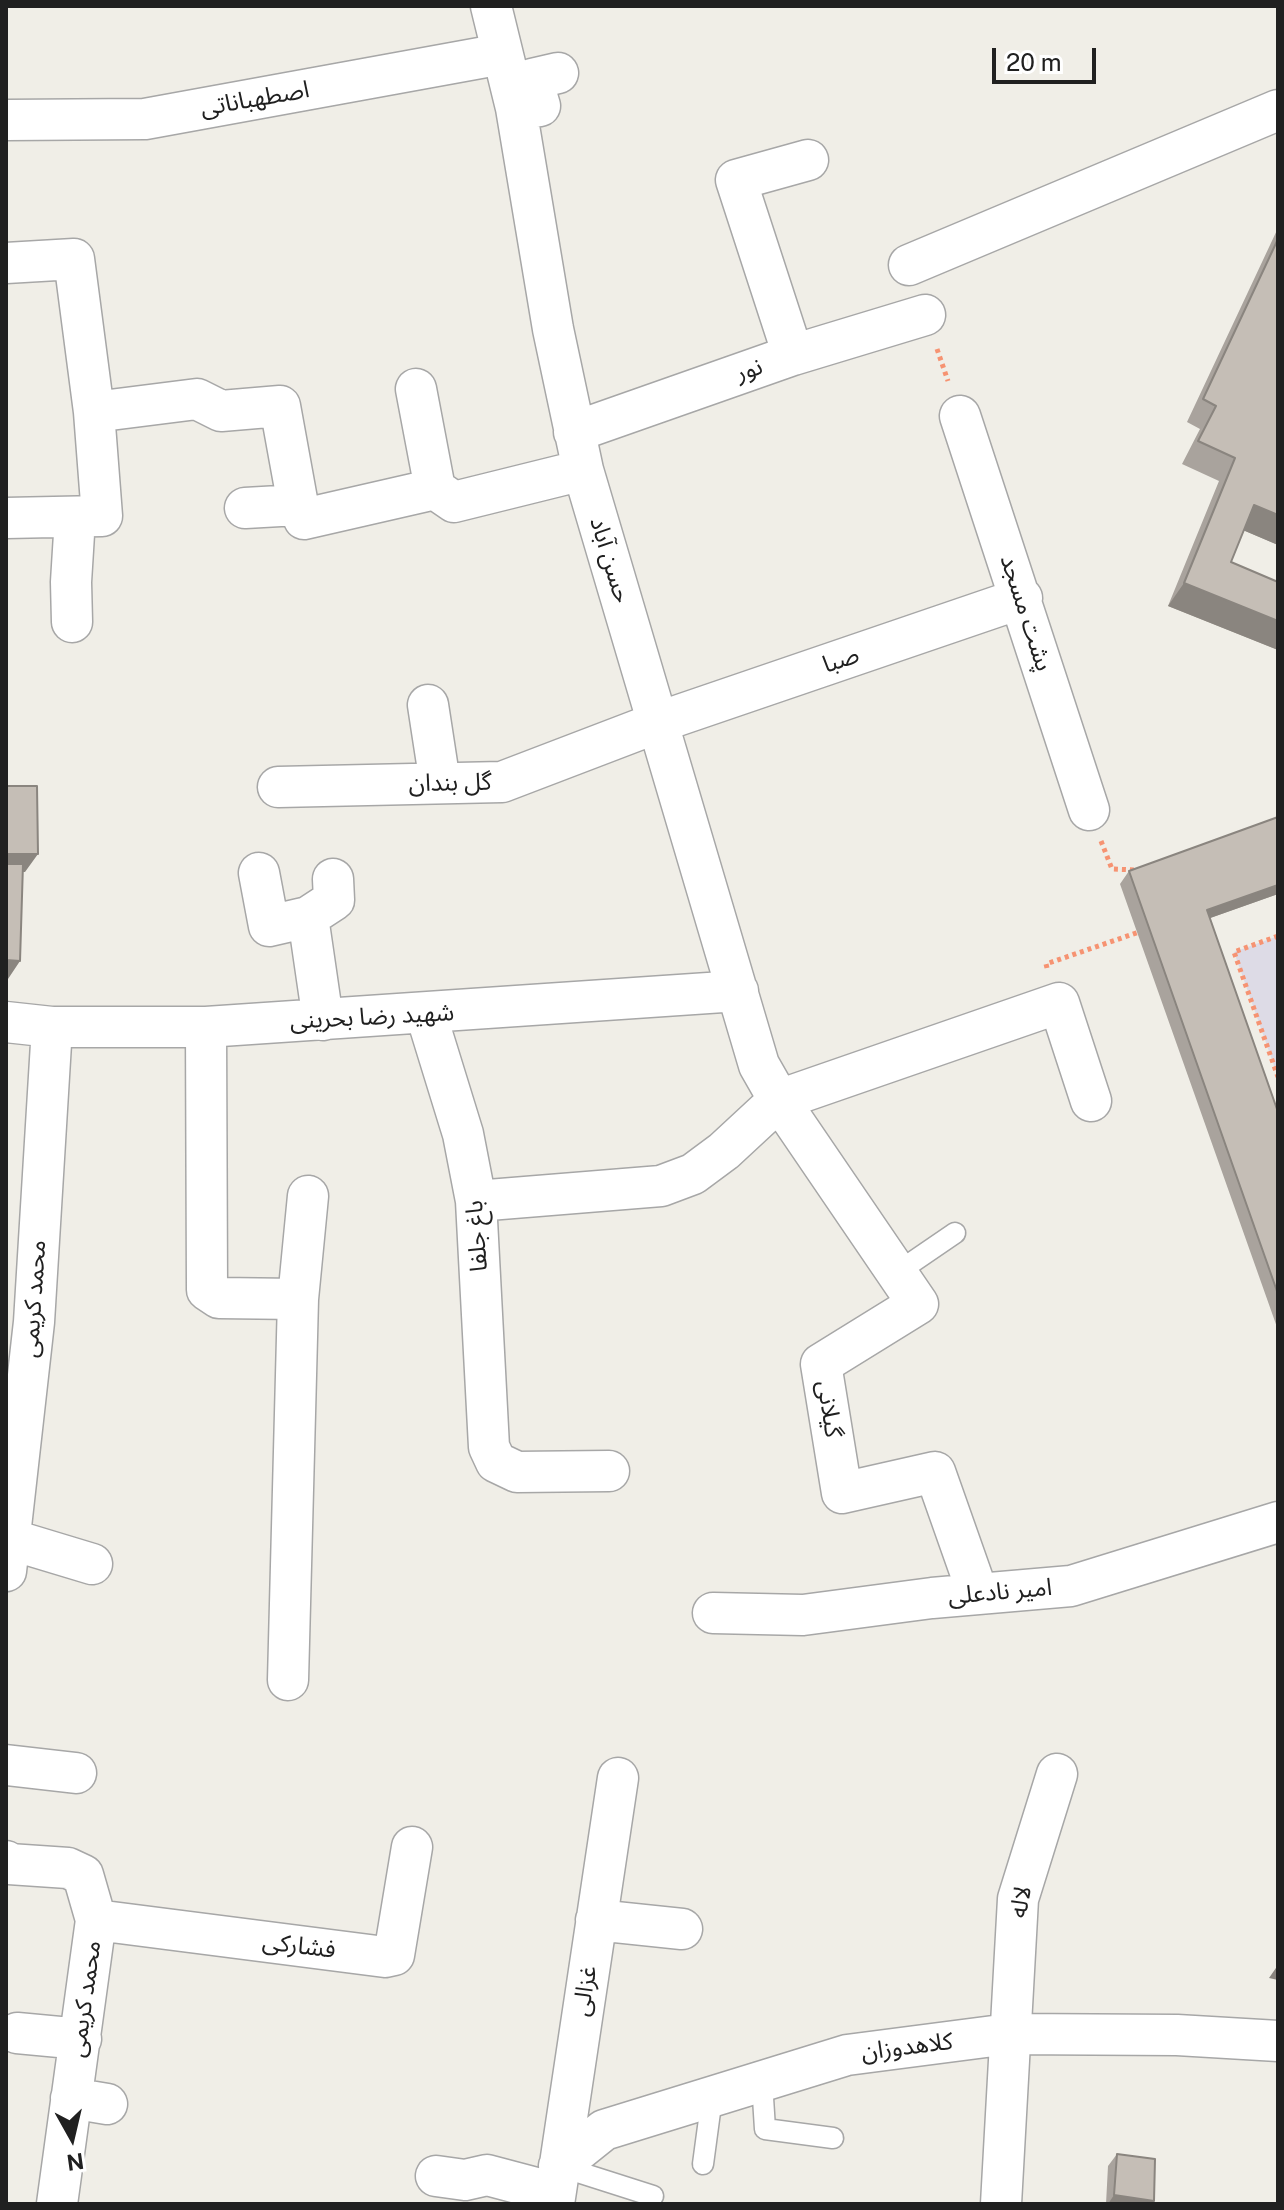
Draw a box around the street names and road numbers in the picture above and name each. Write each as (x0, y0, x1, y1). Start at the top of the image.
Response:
street label: اصطهباناتی (198, 75, 312, 123)
street label: نور (732, 352, 766, 388)
street label: حسن آباد (583, 514, 637, 606)
street label: پشت مسجد (994, 551, 1058, 675)
street label: صبا (819, 640, 863, 680)
street label: گل بندان (408, 768, 492, 798)
street label: شهید رضا بحرینی (289, 998, 455, 1036)
street label: باغ جلفا (460, 1199, 494, 1273)
street label: محمد کریمی (16, 1239, 52, 1359)
street label: گیلانی (810, 1378, 848, 1440)
street label: امیر نادعلی (947, 1573, 1053, 1611)
street label: لاله (1004, 1884, 1038, 1920)
street label: فشارکی (261, 1927, 337, 1965)
street label: محمد کریمی (63, 1939, 107, 2059)
street label: غزالی (567, 1964, 603, 2018)
street label: کلاهدوزان (860, 2027, 954, 2067)

